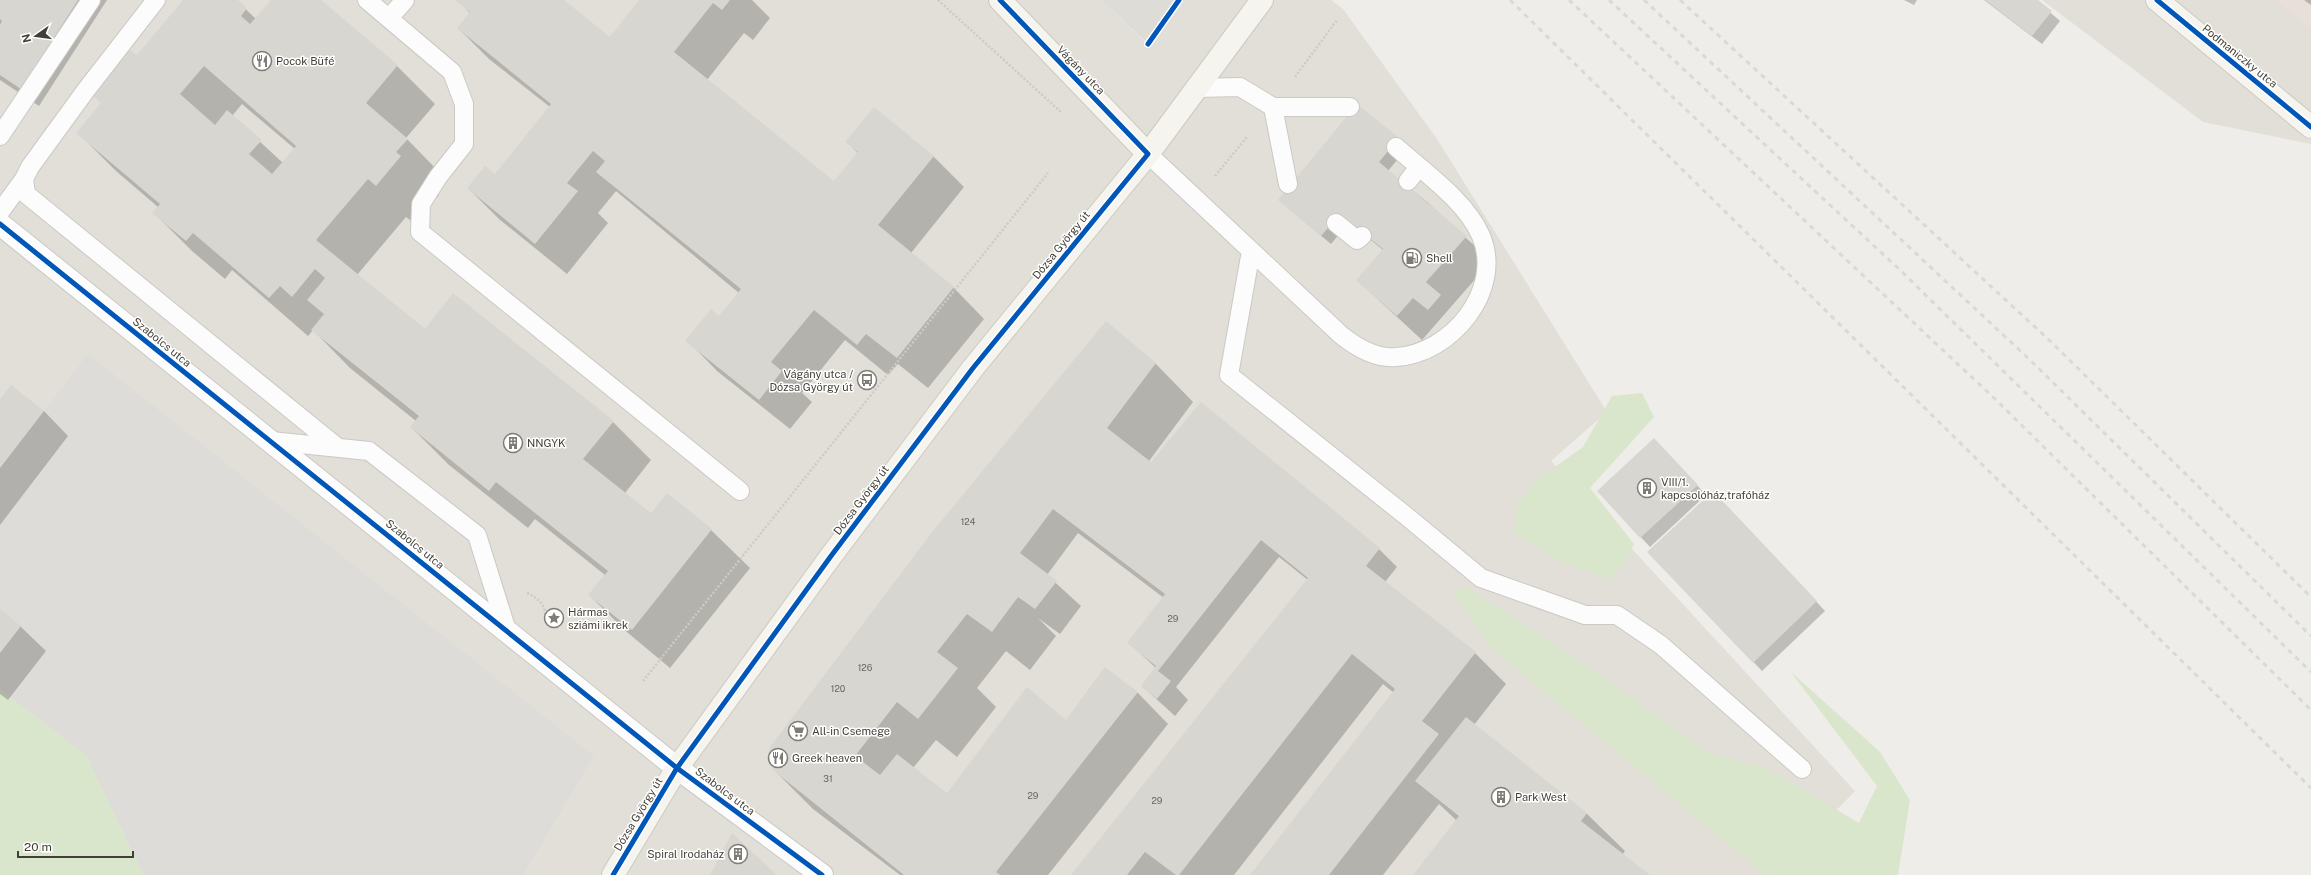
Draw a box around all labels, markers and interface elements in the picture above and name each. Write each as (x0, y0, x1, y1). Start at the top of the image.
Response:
north arrow (16, 16, 56, 56)
street label: Podmaniczky utca (2200, 22, 2280, 90)
text: N (19, 33, 33, 44)
street label: Vágány utca (1055, 43, 1107, 97)
restaurant icon: Pocok Büfé (251, 50, 273, 72)
place label: Pocok Büfé (276, 55, 334, 67)
street label: Dózsa György út (1030, 209, 1092, 281)
fuel station icon: Shell (1401, 247, 1423, 269)
place label: Shell (1426, 252, 1452, 264)
street label: Szabolcs utca (131, 315, 193, 369)
place label: Vágány utca / Dózsa György út (769, 368, 853, 393)
bus stop icon: Vágány utca / Dózsa György út (856, 369, 878, 391)
building icon: NNGYK (502, 432, 524, 454)
place label: NNGYK (527, 437, 566, 449)
street label: Dózsa György út (831, 463, 891, 537)
place label: VIII/1. kapcsolóház,trafóház (1661, 476, 1769, 501)
building icon: VIII/1. kapcsolóház,trafóház (1636, 477, 1658, 499)
house number: 124 (961, 516, 976, 527)
street label: Szabolcs utca (384, 517, 446, 571)
place label: Hármas sziámi ikrek (568, 606, 628, 631)
place icon: Hármas sziámi ikrek (543, 607, 565, 629)
house number: 29 (1168, 613, 1179, 624)
house number: 126 (858, 662, 873, 673)
house number: 120 (831, 683, 846, 694)
supermarket icon: All-in Csemege (787, 720, 809, 742)
place label: All-in Csemege (812, 725, 890, 737)
restaurant icon: Greek heaven (767, 747, 789, 769)
place label: Greek heaven (792, 752, 862, 764)
street label: Szabolcs utca (693, 765, 757, 817)
house number: 31 (823, 773, 833, 784)
street label: Dózsa György út (611, 775, 665, 853)
building icon: Park West (1490, 786, 1512, 808)
house number: 29 (1028, 790, 1039, 801)
place label: Park West (1515, 791, 1567, 803)
house number: 29 (1152, 795, 1163, 806)
scale bar (18, 833, 133, 859)
text: 20 m (24, 840, 52, 854)
building icon: Spiral Irodaház (727, 843, 749, 865)
place label: Spiral Irodaház (647, 848, 724, 860)

